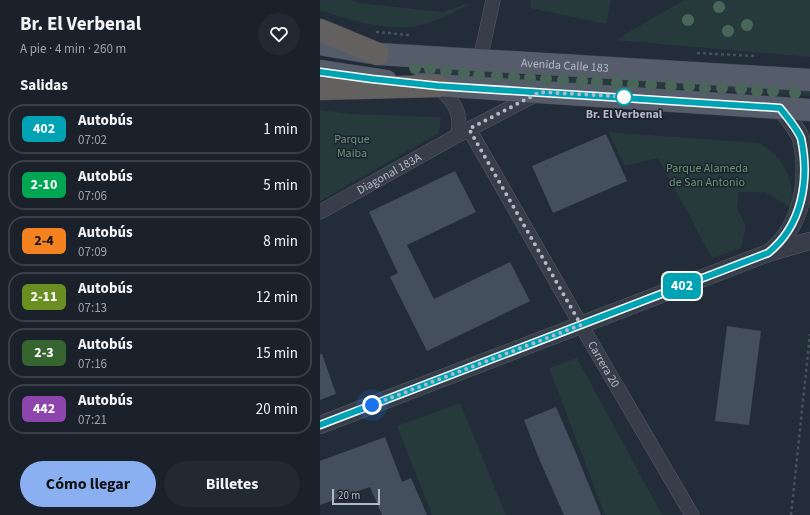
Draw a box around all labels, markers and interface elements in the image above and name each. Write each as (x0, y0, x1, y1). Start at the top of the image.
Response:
text: Br. El Verbenal (20, 11, 141, 38)
button: heart (258, 13, 300, 55)
text: A pie · 4 min · 260 m (20, 40, 126, 58)
street label: Avenida Calle 183 (520, 55, 609, 77)
text: Salidas (20, 75, 68, 96)
marker: Br. El Verbenal (615, 88, 633, 106)
place label: Br. El Verbenal (586, 106, 663, 123)
text: Autobús (78, 110, 133, 131)
text: 402 (33, 119, 55, 139)
text: 1 min (263, 119, 298, 140)
text: 07:02 (78, 131, 107, 149)
park label: Parque Maiba (334, 131, 370, 162)
street label: Diagonal 183A (354, 149, 425, 199)
park label: Parque Alameda de San Antonio (666, 160, 748, 191)
text: Autobús (78, 166, 133, 187)
text: 2-10 (31, 175, 57, 195)
text: 5 min (263, 175, 298, 196)
text: 07:06 (78, 187, 107, 205)
text: Autobús (78, 222, 133, 243)
text: 2-4 (34, 231, 54, 251)
text: 8 min (263, 231, 298, 252)
text: 07:09 (78, 243, 107, 261)
line badge: 402 (659, 273, 705, 299)
text: 402 (671, 276, 693, 296)
text: Autobús (78, 278, 133, 299)
text: 2-11 (31, 287, 57, 307)
text: 12 min (256, 287, 298, 308)
text: 07:13 (78, 299, 107, 317)
text: Autobús (78, 334, 133, 355)
street label: Carrera 20 (583, 338, 624, 391)
text: 2-3 (34, 343, 54, 363)
text: 15 min (256, 343, 298, 364)
text: 07:16 (78, 355, 107, 373)
text: Autobús (78, 390, 133, 411)
your location (362, 395, 382, 415)
text: 442 (33, 399, 55, 419)
text: 20 min (256, 399, 298, 420)
text: 07:21 (78, 411, 107, 429)
button: Cómo llegar (20, 461, 156, 507)
button: Billetes (164, 461, 300, 507)
scale bar (332, 487, 380, 506)
text: 20 m (338, 488, 360, 503)

